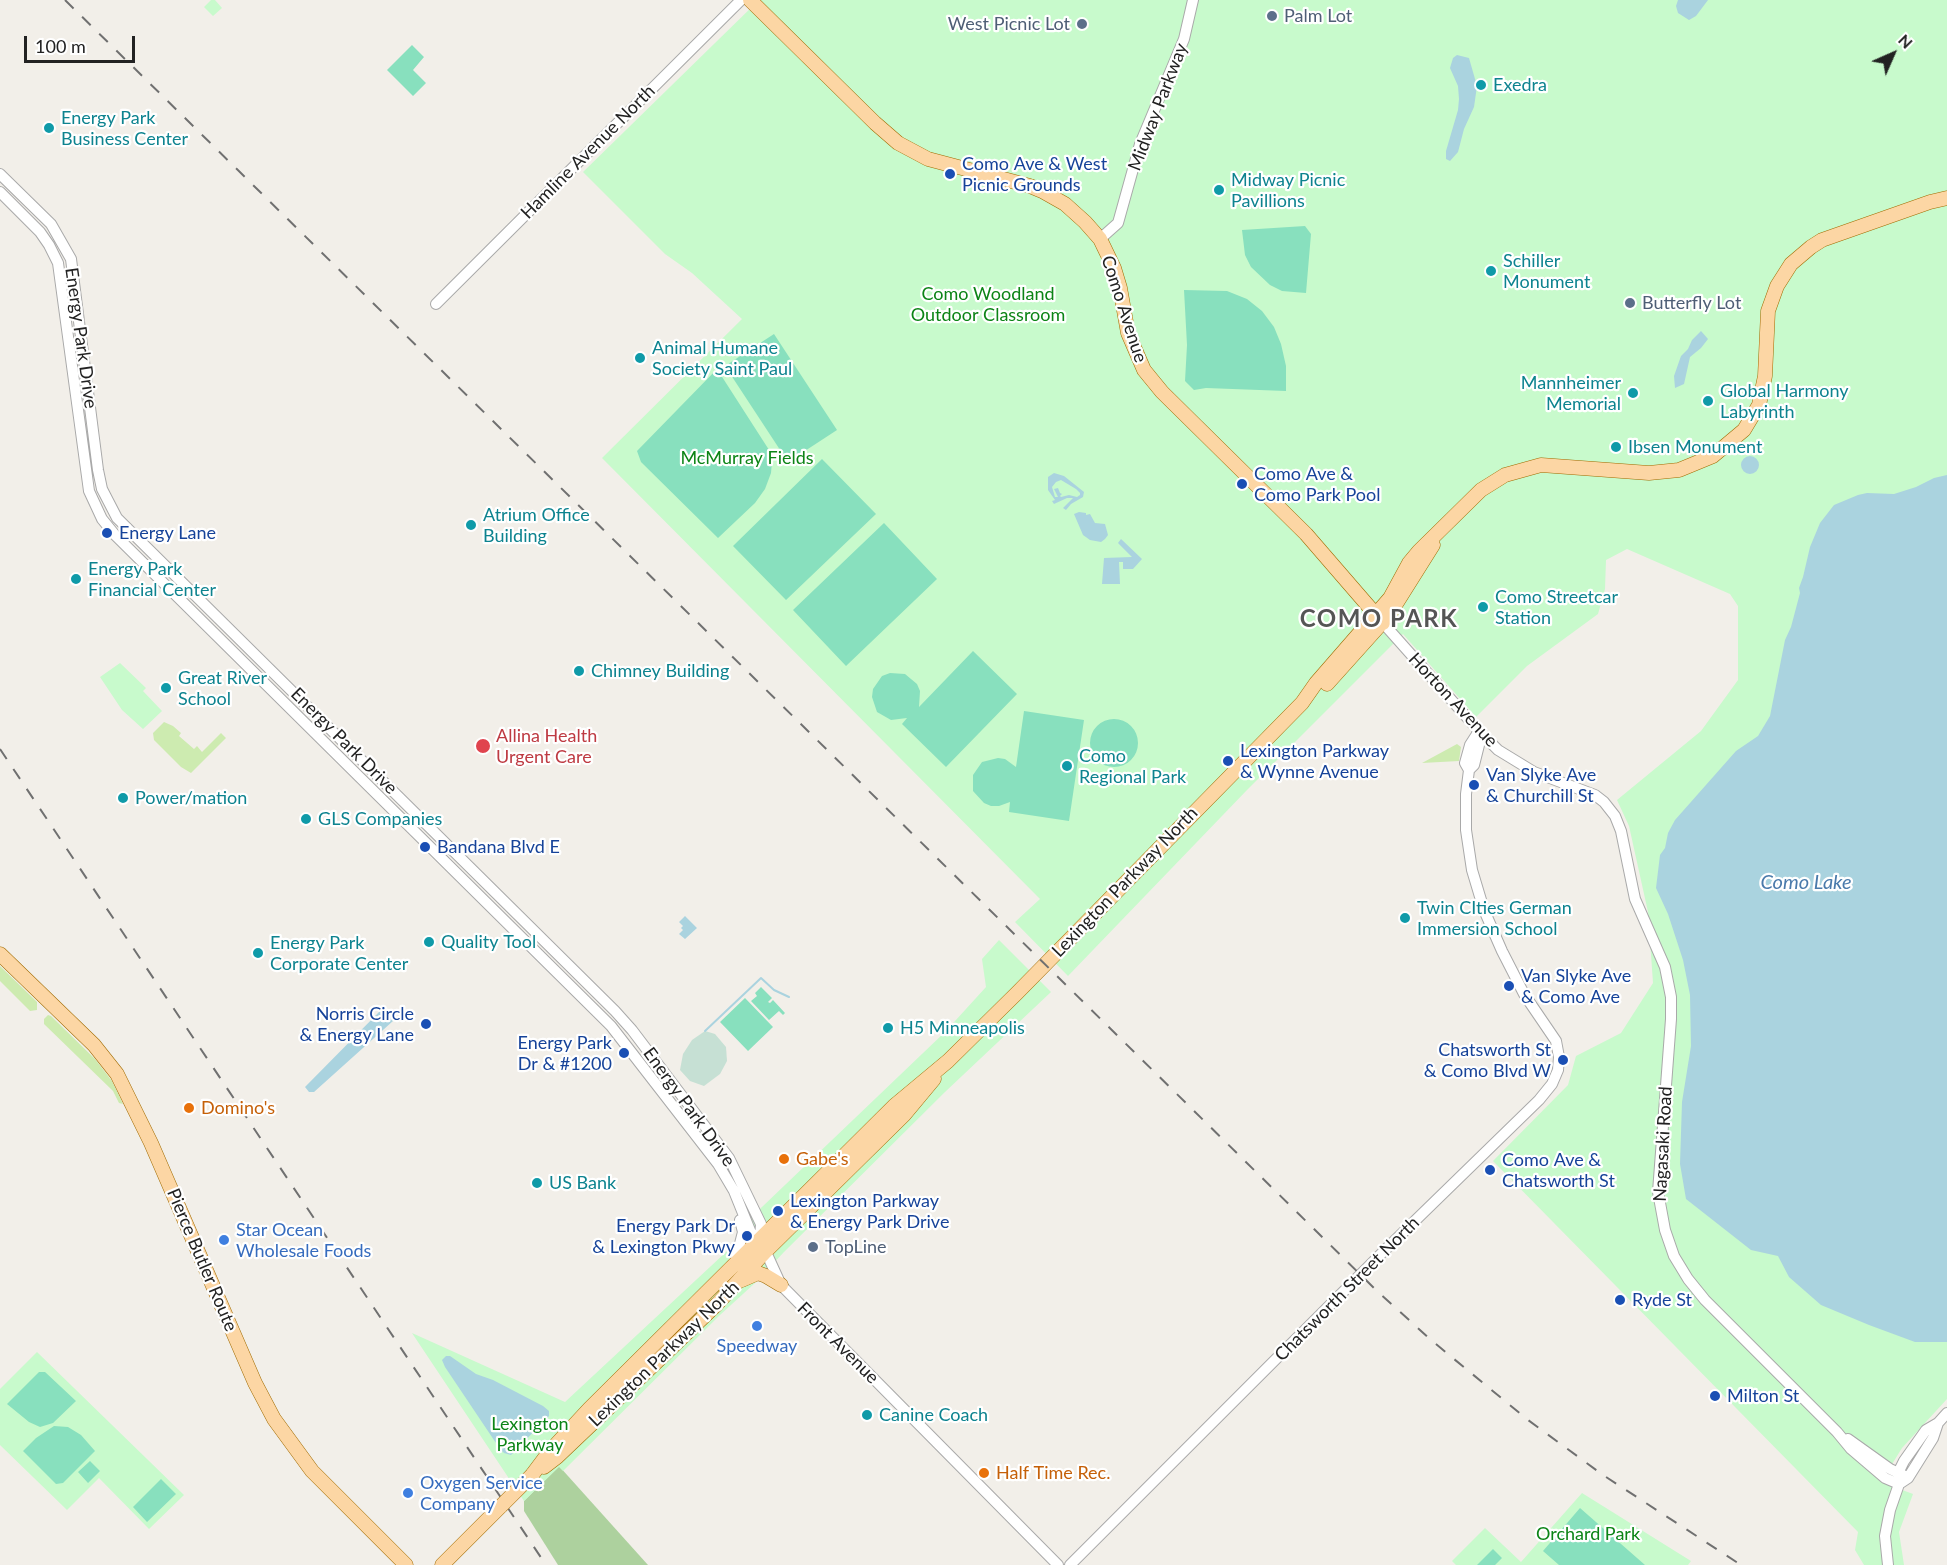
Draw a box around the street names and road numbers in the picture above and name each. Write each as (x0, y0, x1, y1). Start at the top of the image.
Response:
street label: Midway Parkway (1124, 40, 1192, 174)
street label: Hamline Avenue North (516, 80, 660, 224)
street label: Como Avenue (1097, 253, 1151, 365)
street label: Energy Park Drive (60, 266, 102, 410)
street label: Horton Avenue (1404, 648, 1502, 752)
street label: Energy Park Drive (286, 683, 402, 799)
street label: Lexington Parkway North (1048, 802, 1202, 962)
street label: Energy Park Drive (639, 1043, 739, 1171)
street label: Nagasaki Road (1649, 1086, 1677, 1202)
street label: Pierce Butler Route (162, 1185, 242, 1335)
street label: Chatsworth Street North (1270, 1212, 1424, 1366)
street label: Lexington Parkway North (584, 1277, 744, 1431)
street label: Front Avenue (793, 1298, 883, 1388)

